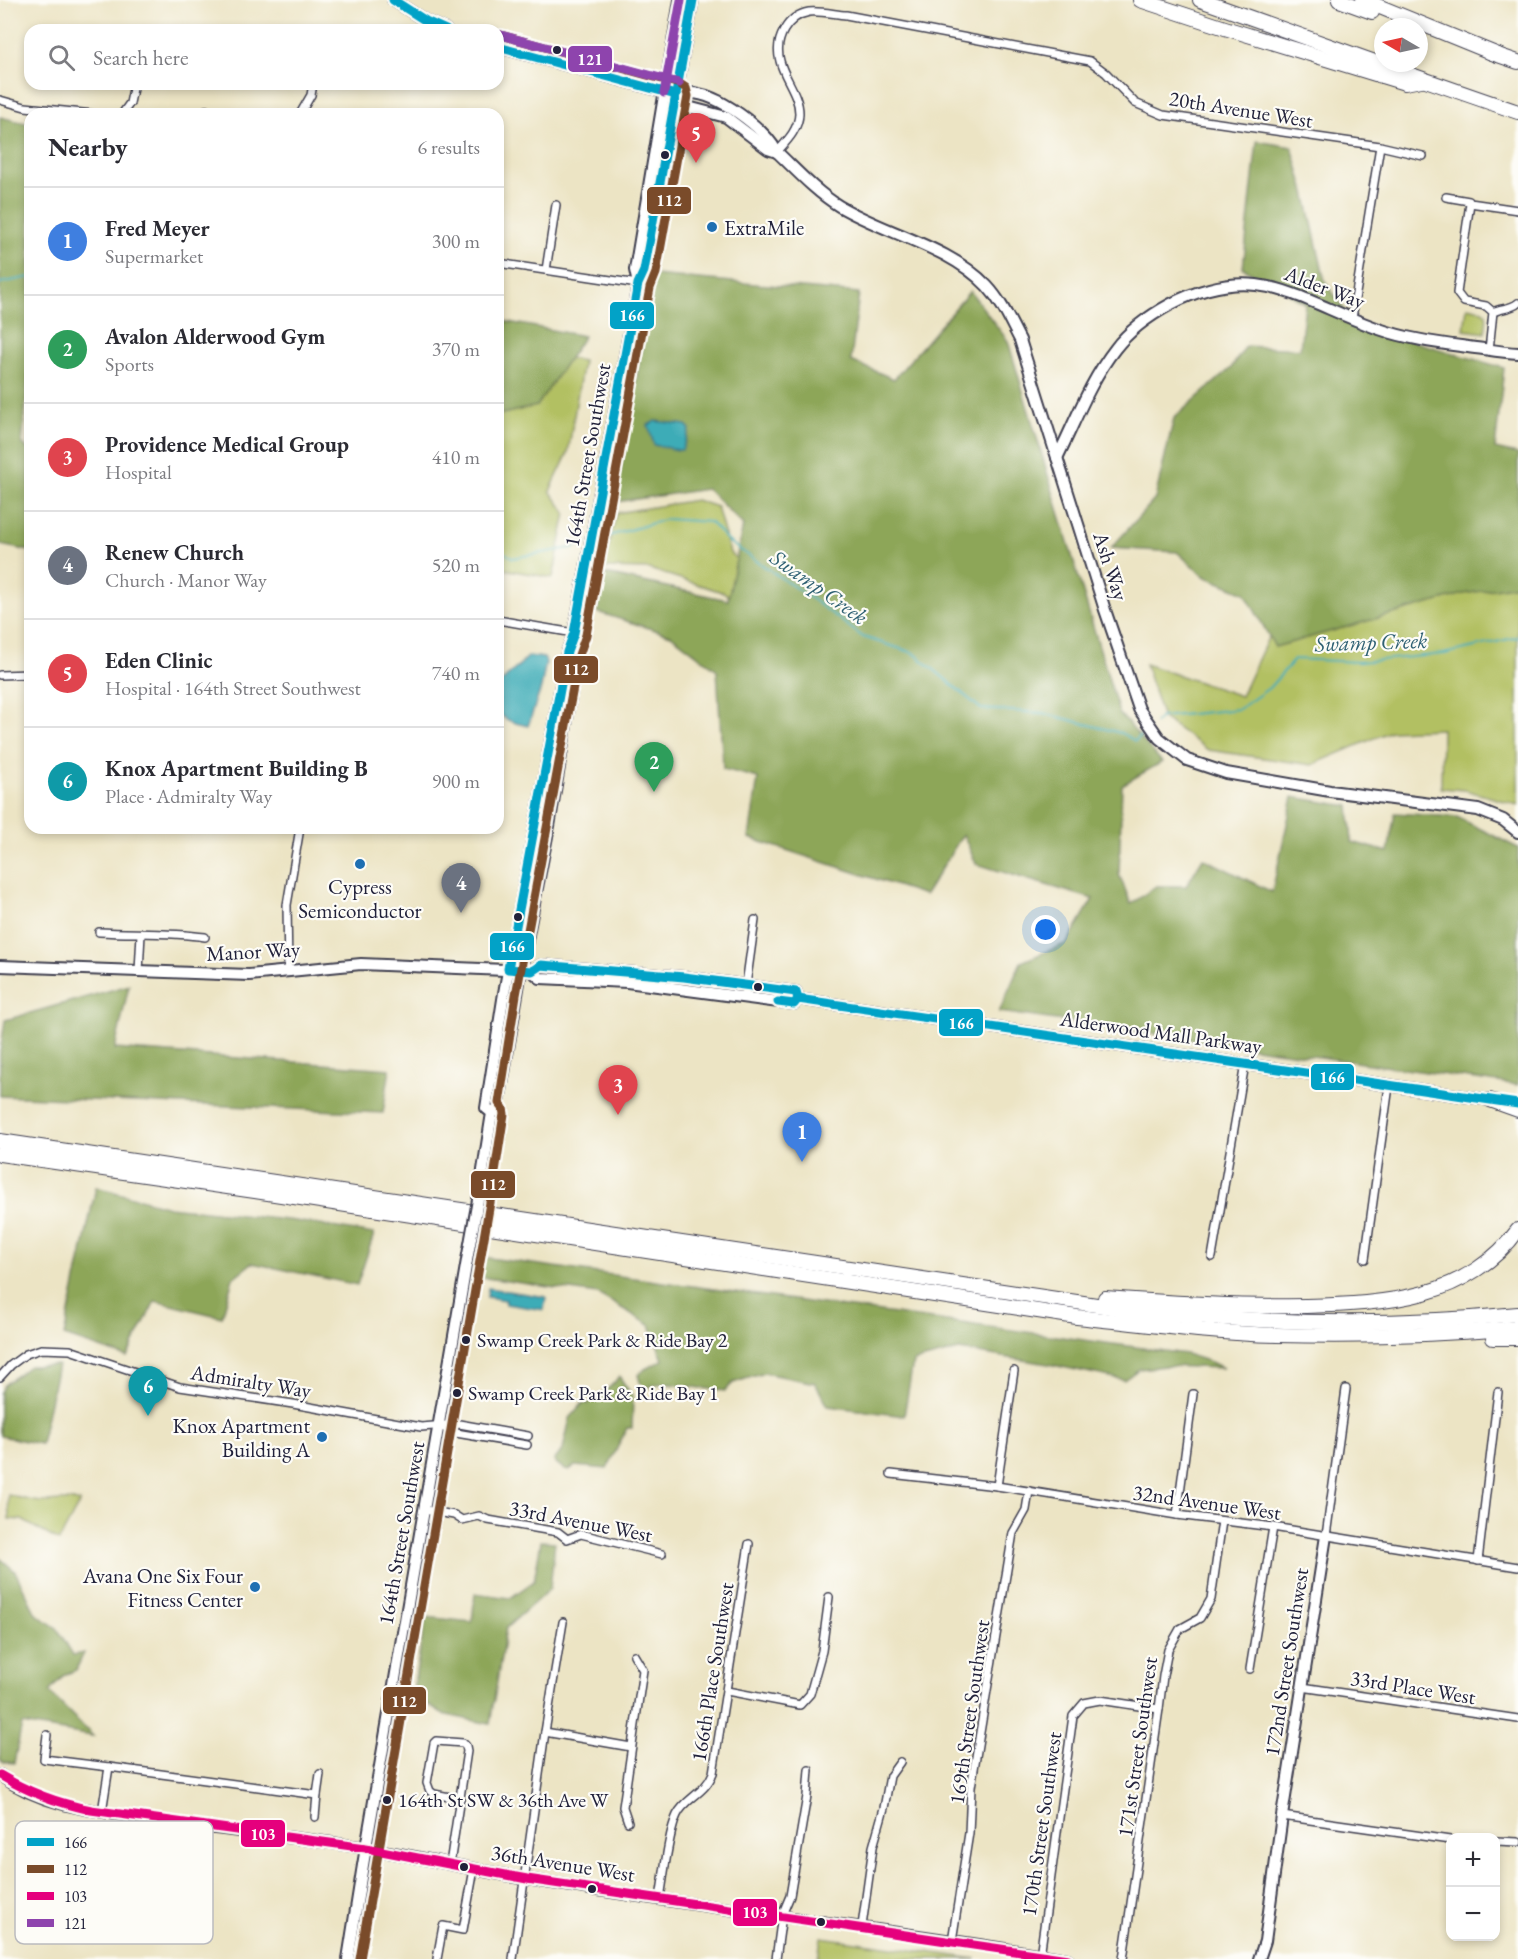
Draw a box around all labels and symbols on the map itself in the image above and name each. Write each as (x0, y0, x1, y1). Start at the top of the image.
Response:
north arrow (1374, 18, 1428, 72)
unlabelled marker (551, 44, 563, 56)
line badge: 121 (567, 45, 613, 73)
text: 121 (577, 49, 603, 70)
street label: 20th Avenue West (1167, 84, 1315, 134)
pin: 5 (676, 114, 716, 163)
unlabelled marker (659, 149, 671, 161)
line badge: 112 (646, 186, 692, 215)
text: 112 (656, 190, 682, 211)
place label: ExtraMile (724, 214, 804, 241)
marker: ExtraMile (705, 220, 719, 234)
street label: Alder Way (1280, 259, 1370, 315)
line badge: 166 (609, 301, 655, 330)
text: 166 (619, 305, 645, 326)
street label: 164th Street Southwest (558, 361, 616, 549)
street label: Ash Way (1087, 527, 1135, 605)
water label: Swamp Creek (764, 542, 873, 631)
water label: Swamp Creek (1313, 626, 1428, 658)
line badge: 112 (553, 655, 599, 684)
text: 112 (563, 659, 589, 680)
pin: 2 (634, 742, 674, 792)
marker: Cypress Semiconductor (353, 857, 367, 871)
pin: 4 (442, 864, 480, 913)
place label: Cypress Semiconductor (298, 873, 422, 924)
unlabelled marker (512, 911, 524, 923)
your location (1031, 915, 1060, 944)
line badge: 166 (489, 932, 535, 961)
street label: Manor Way (205, 935, 301, 967)
text: 166 (499, 936, 525, 957)
unlabelled marker (752, 981, 764, 993)
street label: Alderwood Mall Parkway (1057, 1004, 1264, 1060)
line badge: 166 (938, 1008, 984, 1037)
text: 166 (948, 1013, 974, 1034)
line badge: 166 (1310, 1063, 1355, 1091)
pin: 3 (598, 1066, 638, 1115)
text: 166 (1319, 1067, 1345, 1088)
pin: 1 (782, 1112, 822, 1162)
line badge: 112 (470, 1170, 516, 1199)
text: 112 (480, 1174, 506, 1195)
place label: Swamp Creek Park & Ride Bay 2 (477, 1327, 728, 1353)
marker: Swamp Creek Park & Ride Bay 2 (460, 1334, 472, 1346)
street label: Admiralty Way (188, 1358, 314, 1404)
pin: 6 (128, 1366, 168, 1416)
place label: Swamp Creek Park & Ride Bay 1 (468, 1380, 718, 1406)
marker: Swamp Creek Park & Ride Bay 1 (451, 1387, 463, 1399)
place label: Knox Apartment Building A (173, 1412, 310, 1463)
marker: Knox Apartment Building A (315, 1430, 329, 1444)
street label: 164th Street Southwest (372, 1439, 430, 1627)
street label: 32nd Avenue West (1131, 1478, 1283, 1526)
street label: 33rd Avenue West (507, 1494, 655, 1548)
place label: Avana One Six Four Fitness Center (82, 1562, 243, 1613)
street label: 172nd Street Southwest (1258, 1566, 1314, 1758)
marker: Avana One Six Four Fitness Center (248, 1580, 262, 1594)
street label: 166th Place Southwest (685, 1580, 740, 1763)
street label: 169th Street Southwest (943, 1618, 995, 1806)
street label: 171st Street Southwest (1111, 1655, 1163, 1839)
street label: 33rd Place West (1349, 1664, 1478, 1710)
line badge: 112 (382, 1686, 427, 1715)
text: 112 (391, 1691, 417, 1712)
street label: 170th Street Southwest (1015, 1730, 1067, 1918)
place label: 164th St SW & 36th Ave W (398, 1787, 609, 1813)
marker: 164th St SW & 36th Ave W (381, 1794, 393, 1806)
line badge: 103 (240, 1819, 286, 1848)
legend (15, 1821, 213, 1944)
text: 103 (250, 1824, 276, 1845)
text: 166 (64, 1832, 87, 1853)
street label: 36th Avenue West (489, 1838, 637, 1888)
text: 112 (64, 1859, 87, 1880)
unlabelled marker (458, 1861, 470, 1873)
unlabelled marker (586, 1883, 598, 1895)
text: 103 (64, 1886, 87, 1907)
line badge: 103 (732, 1898, 778, 1927)
text: 103 (742, 1902, 768, 1923)
text: 121 (64, 1913, 87, 1934)
unlabelled marker (815, 1916, 827, 1928)

